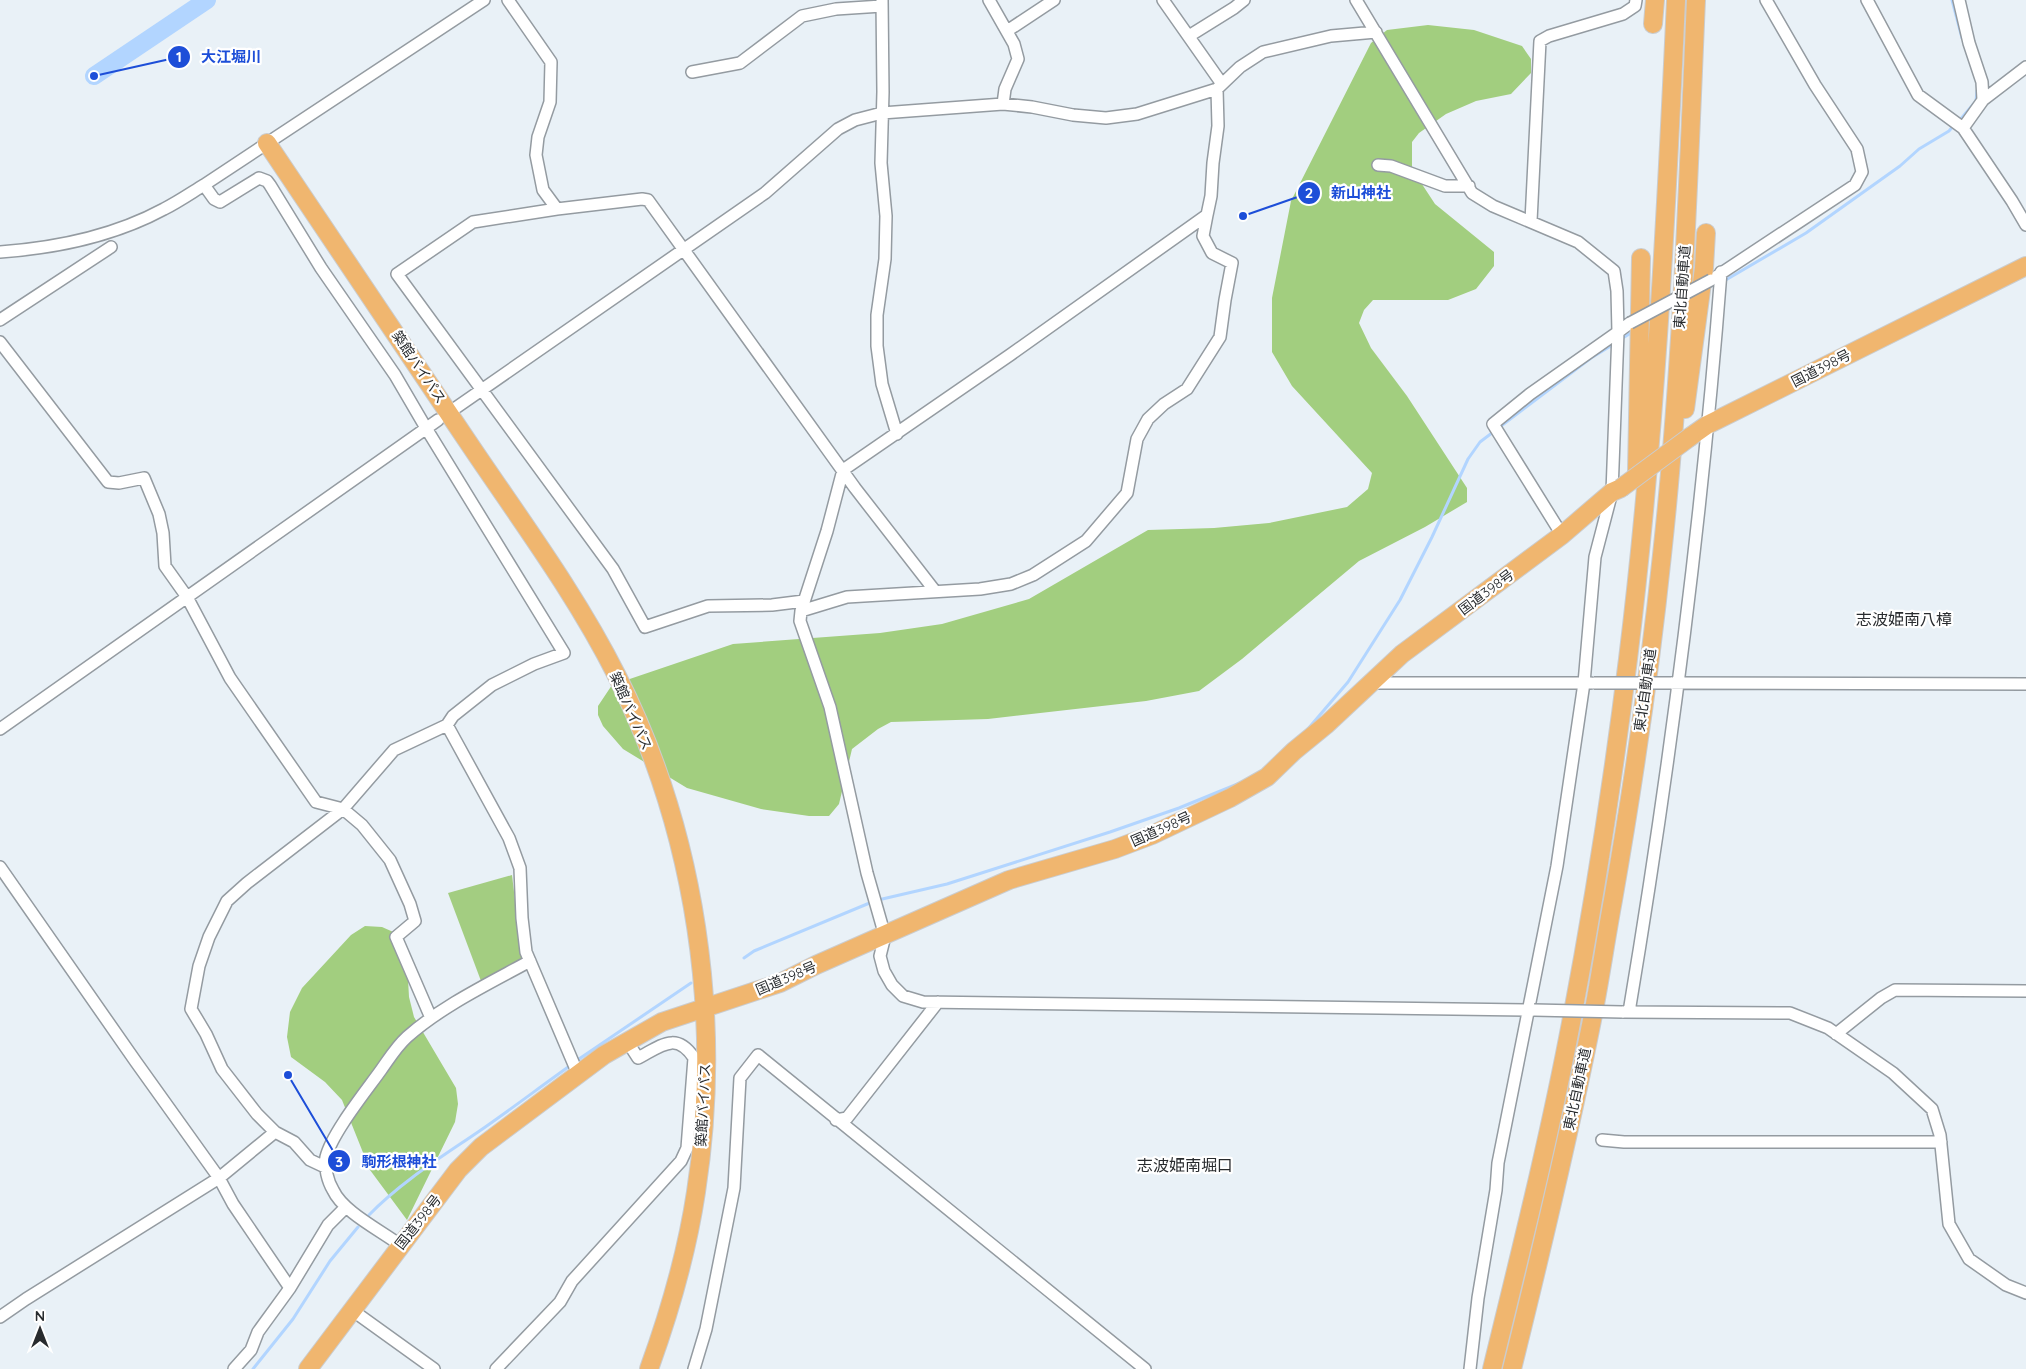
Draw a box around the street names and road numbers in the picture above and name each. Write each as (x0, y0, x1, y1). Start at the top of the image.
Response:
street label: 東北自動車道 (1670, 244, 1694, 330)
street label: 築館バイパス (388, 327, 450, 407)
street label: 国道398号 (1788, 345, 1854, 391)
street label: 国道398号 (1455, 565, 1517, 619)
street label: 東北自動車道 (1630, 647, 1660, 733)
street label: 築館バイパス (606, 669, 656, 753)
street label: 国道398号 (1128, 808, 1194, 850)
street label: 国道398号 (753, 957, 819, 999)
street label: 東北自動車道 (1559, 1046, 1595, 1132)
street label: 築館バイパス (692, 1063, 714, 1147)
street label: 国道398号 (391, 1191, 445, 1253)

